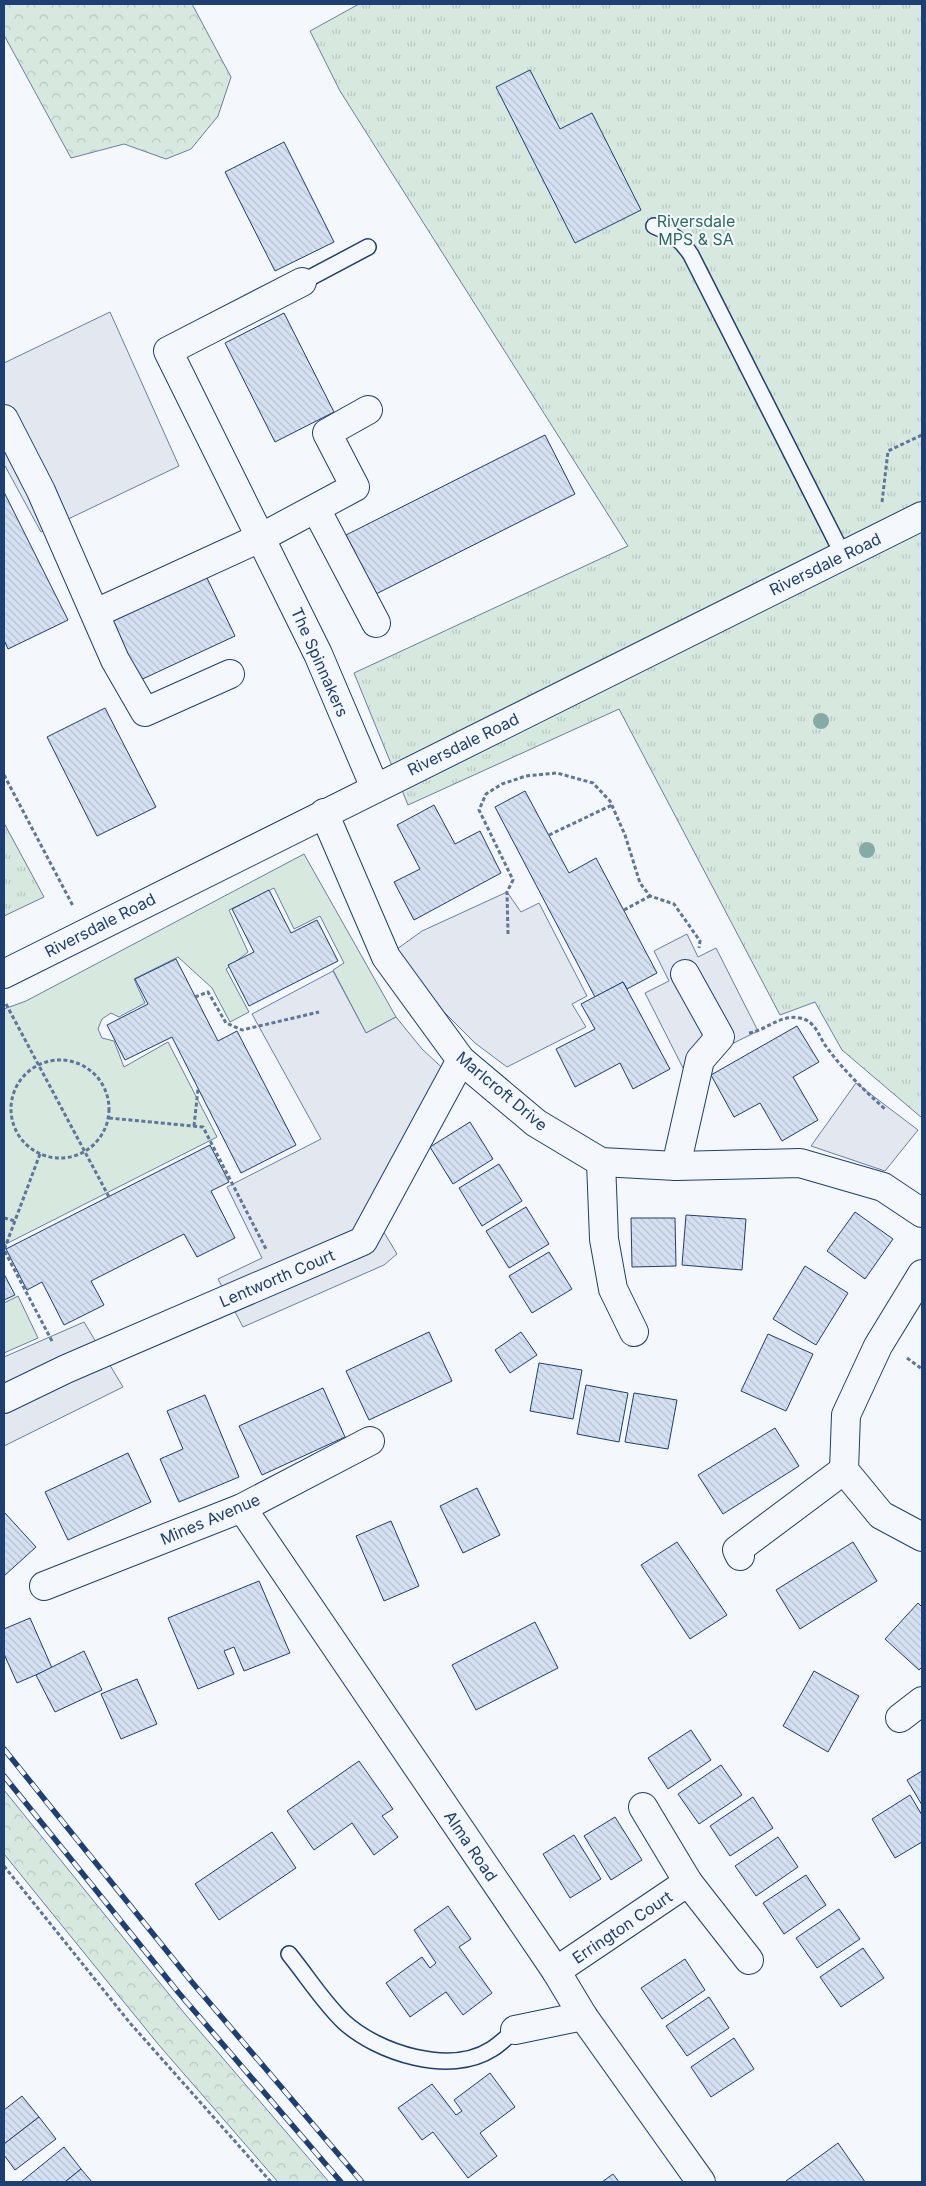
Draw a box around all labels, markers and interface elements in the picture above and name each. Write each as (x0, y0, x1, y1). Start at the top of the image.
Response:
park label: Riversdale MPS & SA (657, 211, 735, 249)
street label: Riversdale Road (766, 528, 884, 600)
street label: The Spinnakers (287, 604, 353, 720)
street label: Riversdale Road (404, 708, 522, 780)
street label: Riversdale Road (41, 888, 159, 962)
street label: Marlcroft Drive (452, 1047, 552, 1135)
street label: Lentworth Court (216, 1245, 338, 1311)
street label: Mines Avenue (157, 1489, 263, 1549)
street label: Alma Road (440, 1807, 502, 1885)
street label: Errington Court (568, 1886, 676, 1968)

